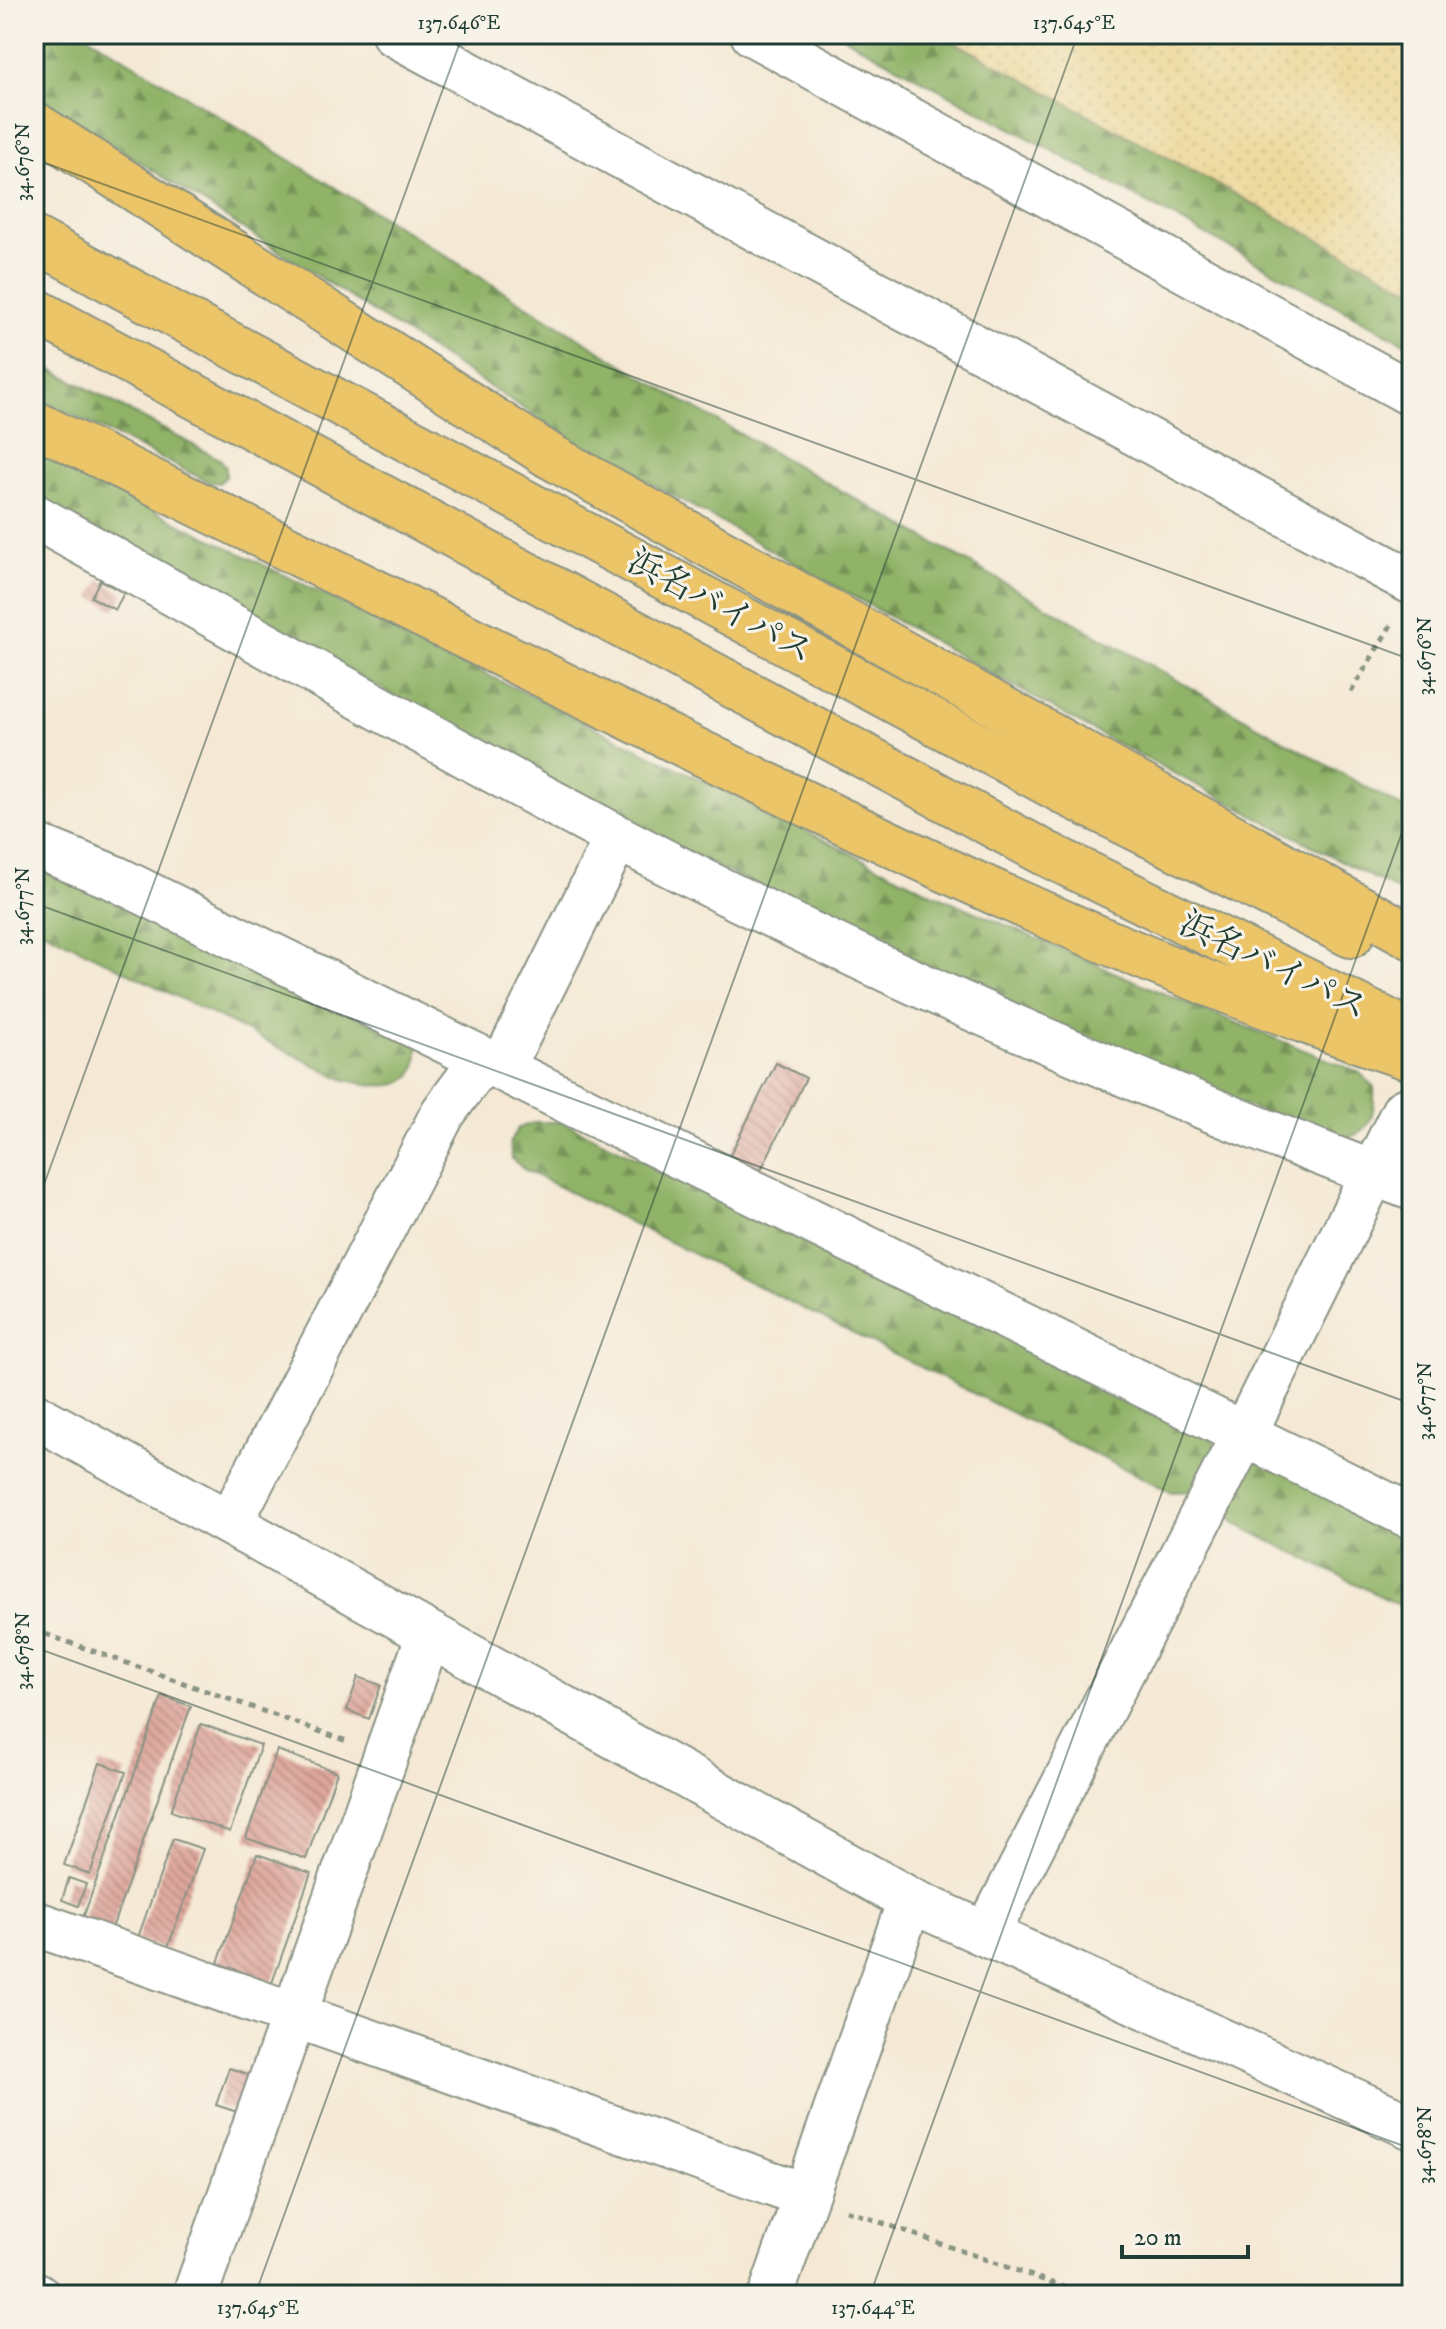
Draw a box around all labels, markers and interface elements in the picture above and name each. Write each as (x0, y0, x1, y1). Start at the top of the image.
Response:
text: 137.646°E (418, 11, 500, 36)
text: 137.645°E (1033, 11, 1115, 36)
text: 34.676°N (11, 123, 36, 201)
street label: 浜名バイパス (620, 541, 820, 673)
text: 34.676°N (1413, 617, 1438, 695)
text: 34.677°N (11, 867, 36, 945)
street label: 浜名バイパス (1172, 903, 1374, 1029)
text: 34.677°N (1413, 1362, 1438, 1440)
text: 34.678°N (11, 1612, 36, 1690)
text: 34.678°N (1413, 2106, 1438, 2184)
scale bar (1122, 2209, 1248, 2259)
text: 20 m (1134, 2223, 1182, 2253)
text: 137.645°E (217, 2296, 299, 2321)
text: 137.644°E (831, 2296, 915, 2321)

